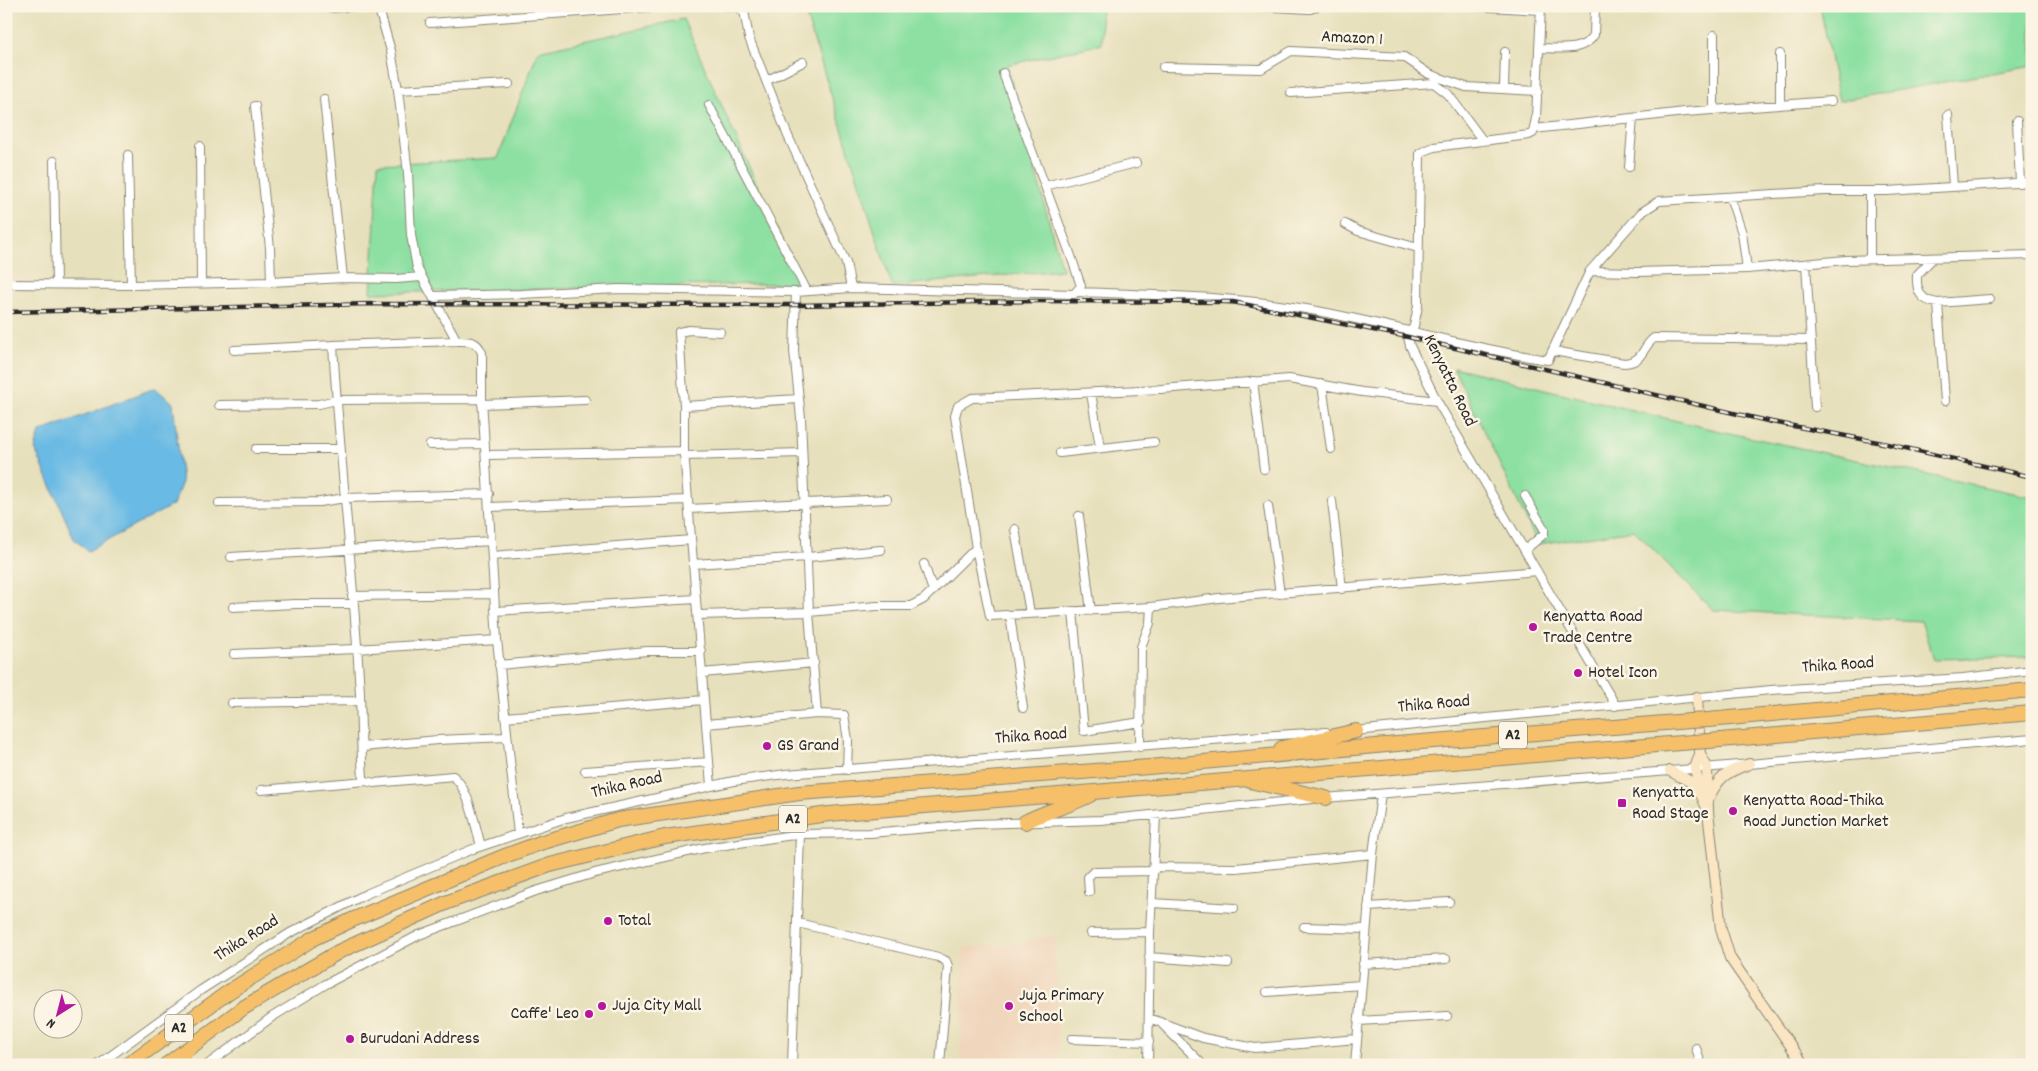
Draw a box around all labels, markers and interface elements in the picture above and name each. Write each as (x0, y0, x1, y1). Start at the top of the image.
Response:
street label: Amazon 1 (1320, 25, 1384, 53)
street label: Kenyatta Road (1416, 331, 1482, 431)
place label: Kenyatta Road Trade Centre (1543, 605, 1643, 651)
marker: Kenyatta Road Trade Centre (1527, 621, 1539, 633)
street label: Thika Road (1801, 651, 1875, 681)
place label: Hotel Icon (1588, 661, 1657, 686)
marker: Hotel Icon (1572, 667, 1584, 679)
street label: Thika Road (1397, 689, 1471, 721)
street label: Thika Road (994, 722, 1068, 752)
road number: A2 (1499, 722, 1527, 748)
place label: GS Grand (777, 734, 839, 759)
marker: GS Grand (761, 740, 773, 752)
street label: Thika Road (589, 766, 665, 806)
place label: Kenyatta Road Stage (1632, 781, 1709, 827)
place label: Kenyatta Road-Thika Road Junction Market (1743, 789, 1889, 835)
marker: Kenyatta Road Stage (1616, 797, 1628, 809)
marker: Kenyatta Road-Thika Road Junction Market (1727, 805, 1739, 817)
road number: A2 (779, 806, 807, 832)
street label: Thika Road (210, 909, 284, 969)
place label: Total (618, 909, 652, 934)
marker: Total (602, 915, 614, 927)
place label: Juja Primary School (1019, 984, 1104, 1030)
north arrow (32, 988, 82, 1038)
place label: Juja City Mall (612, 994, 702, 1019)
marker: Juja City Mall (596, 1000, 608, 1012)
marker: Juja Primary School (1003, 1000, 1015, 1012)
place label: Caffe' Leo (511, 1002, 579, 1027)
marker: Caffe' Leo (583, 1008, 595, 1020)
text: N (43, 1013, 60, 1033)
road number: A2 (165, 1014, 193, 1042)
place label: Burudani Address (360, 1027, 480, 1052)
marker: Burudani Address (344, 1033, 356, 1045)

